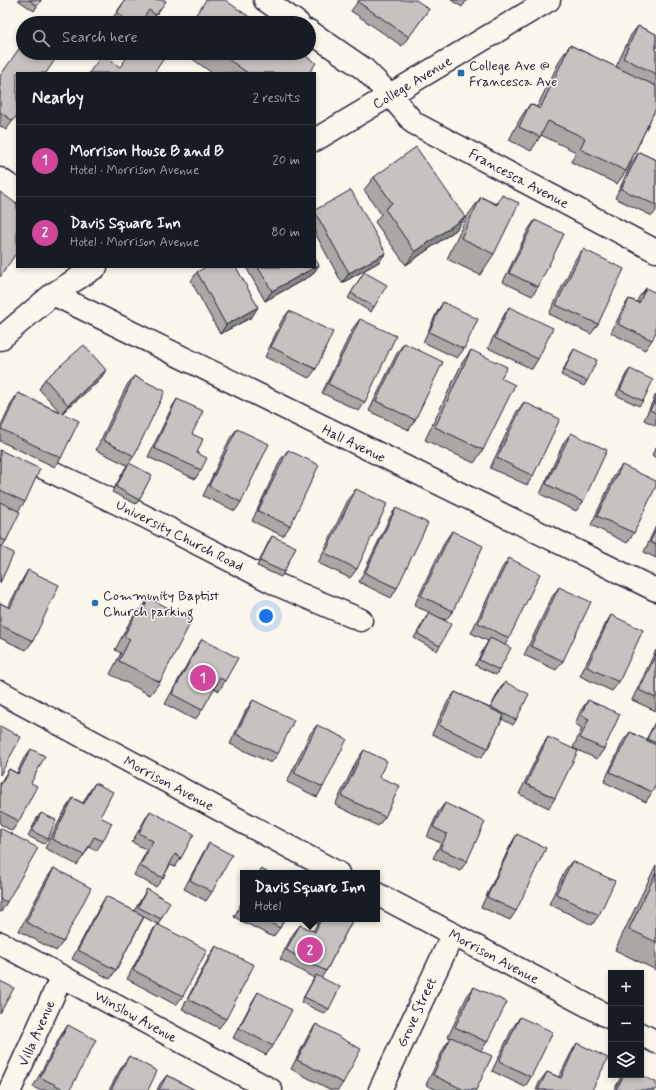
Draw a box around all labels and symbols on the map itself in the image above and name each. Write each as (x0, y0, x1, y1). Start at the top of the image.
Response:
street label: College Avenue (370, 52, 455, 114)
place label: College Ave @ Francesca Ave (469, 57, 557, 91)
marker: College Ave @ Francesca Ave (456, 68, 466, 78)
street label: Francesca Avenue (465, 145, 572, 213)
street label: Hall Avenue (319, 421, 388, 467)
street label: University Church Road (113, 496, 246, 576)
place label: Community Baptist Church parking (103, 587, 219, 623)
marker: Community Baptist Church parking (90, 598, 100, 608)
your location (256, 606, 276, 626)
pin: 1 (190, 663, 216, 693)
street label: Morrison Avenue (120, 752, 217, 815)
street label: Morrison Avenue (445, 925, 542, 988)
pin: 2 (297, 935, 323, 965)
street label: Grove Street (393, 975, 441, 1050)
street label: Winslow Avenue (91, 987, 180, 1047)
street label: Villa Avenue (14, 997, 60, 1069)

